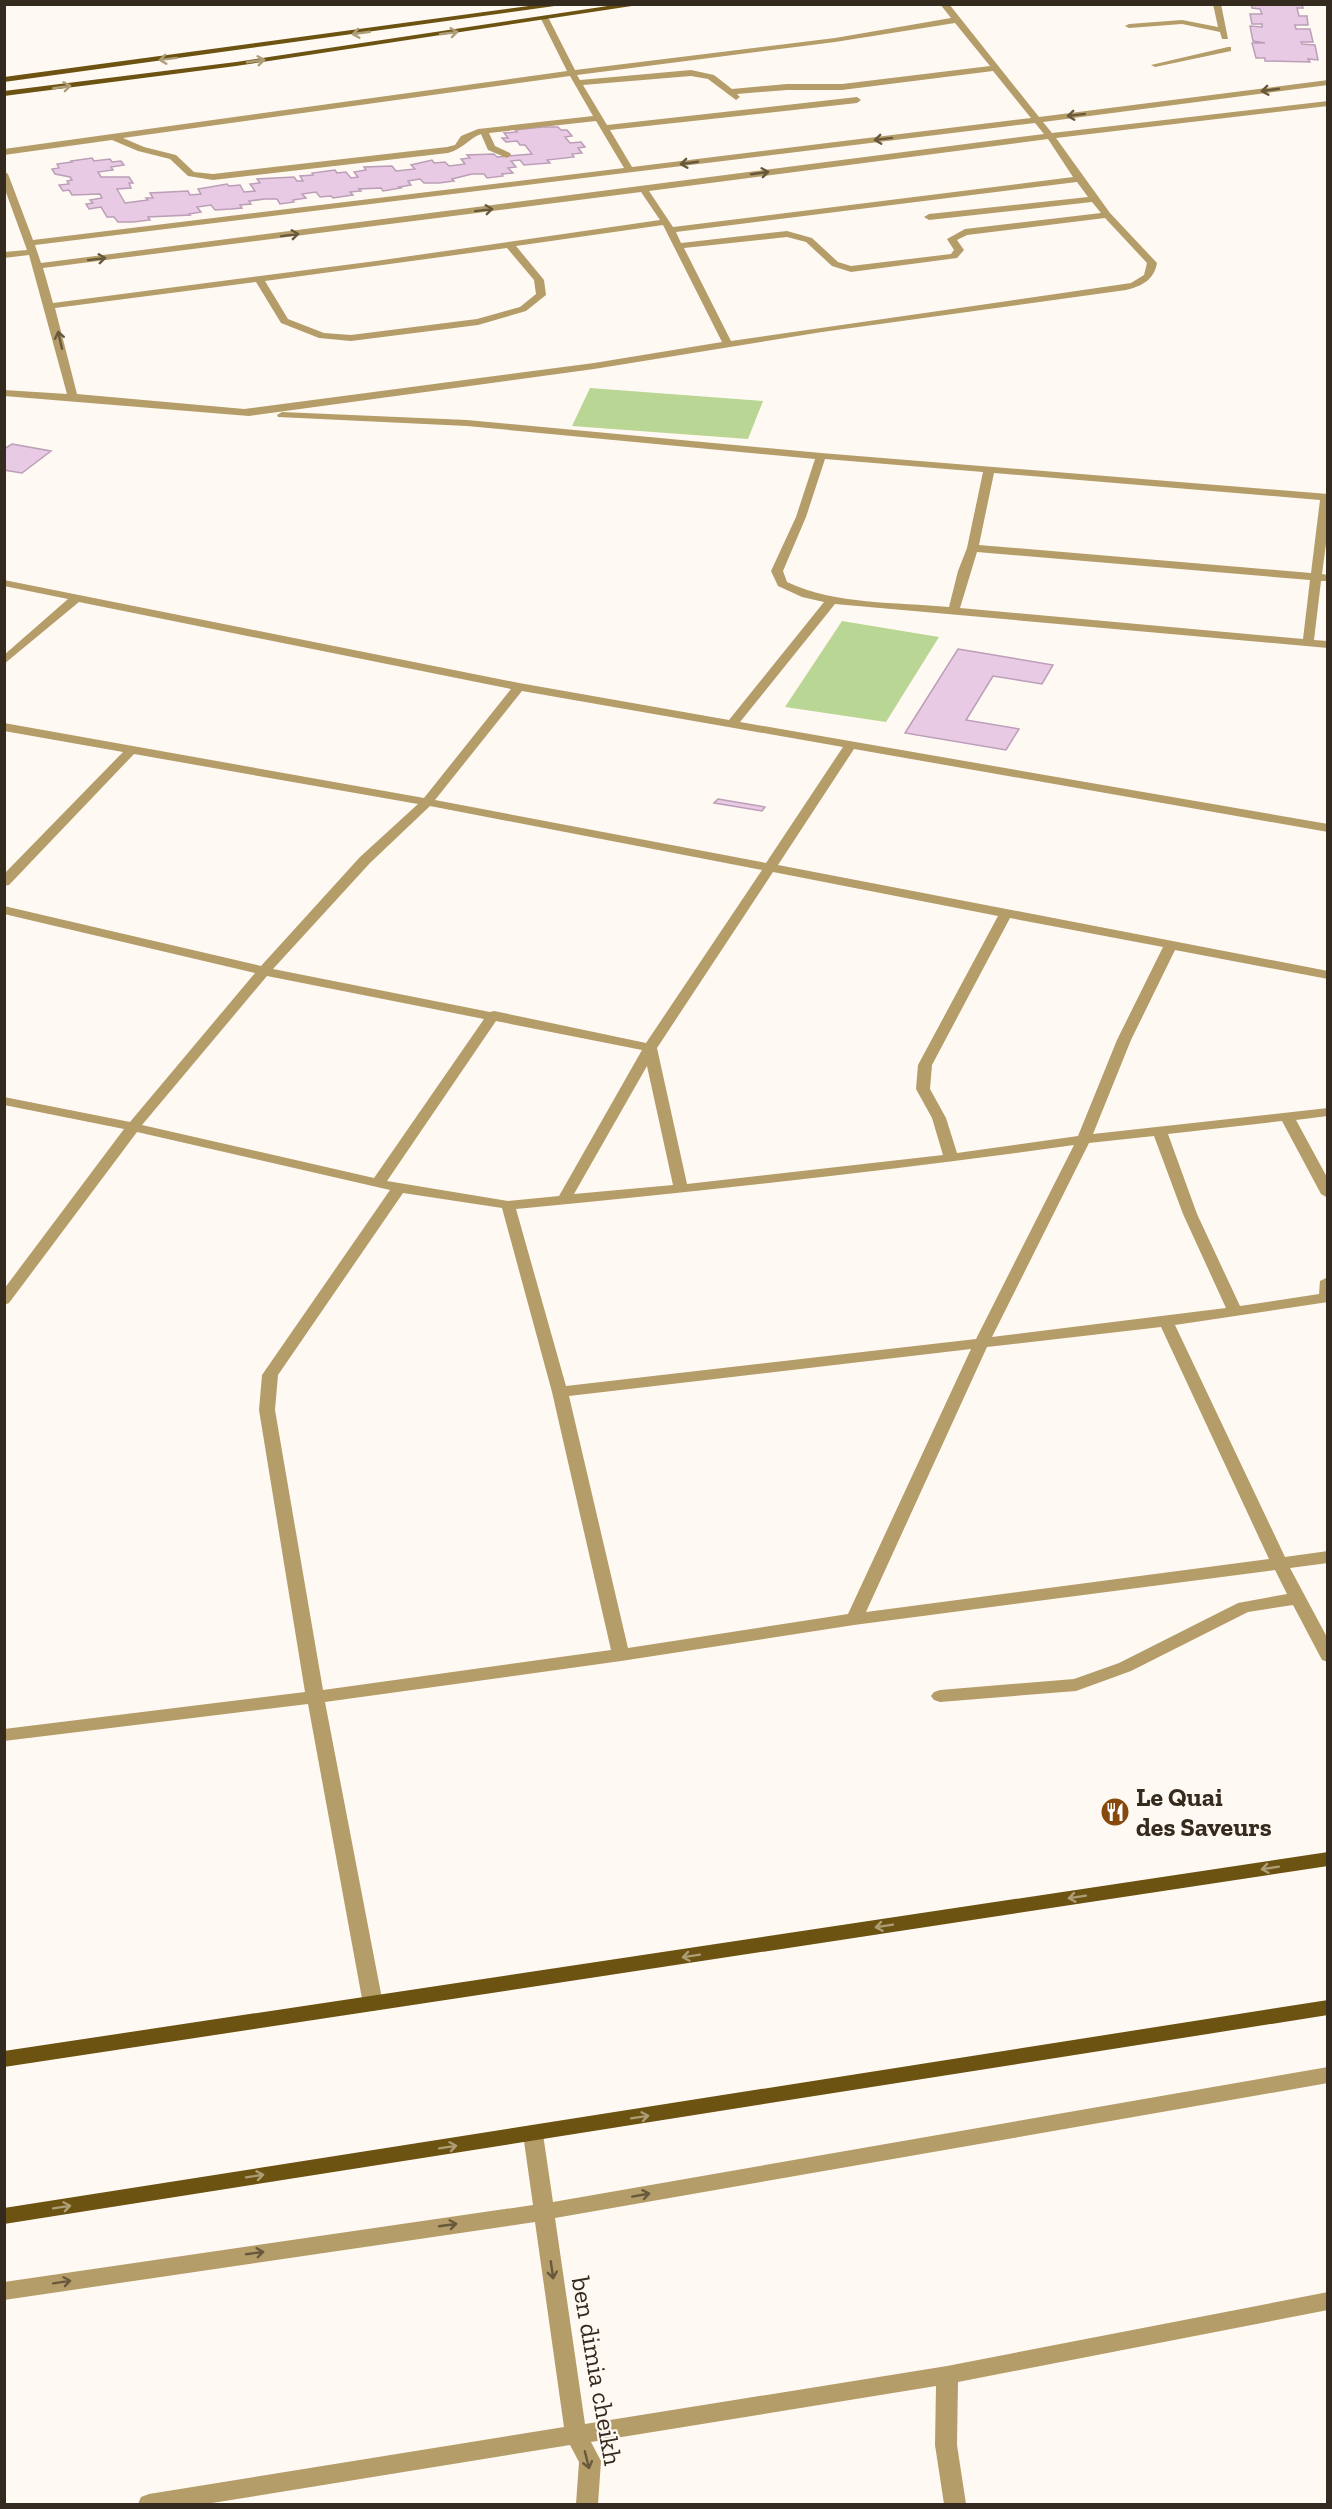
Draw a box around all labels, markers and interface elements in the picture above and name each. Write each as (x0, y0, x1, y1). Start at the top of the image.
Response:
one-way arrow (352, 28, 372, 39)
one-way arrow (438, 28, 458, 39)
one-way arrow (158, 54, 178, 65)
one-way arrow (245, 55, 265, 66)
one-way arrow (52, 81, 72, 92)
one-way arrow (1260, 85, 1280, 96)
one-way arrow (1067, 110, 1087, 121)
one-way arrow (873, 133, 893, 144)
one-way arrow (680, 158, 700, 169)
one-way arrow (750, 168, 770, 179)
one-way arrow (473, 204, 493, 215)
one-way arrow (280, 229, 300, 240)
one-way arrow (87, 253, 106, 264)
one-way arrow (53, 331, 65, 350)
place label: Le Quai des Saveurs (1136, 1781, 1272, 1843)
restaurant icon: Le Quai des Saveurs (1099, 1796, 1131, 1828)
one-way arrow (1260, 1863, 1280, 1874)
one-way arrow (1067, 1892, 1087, 1903)
one-way arrow (875, 1921, 894, 1932)
one-way arrow (682, 1950, 702, 1961)
one-way arrow (630, 2111, 650, 2122)
one-way arrow (437, 2141, 457, 2152)
one-way arrow (244, 2171, 264, 2182)
one-way arrow (630, 2189, 650, 2200)
one-way arrow (52, 2201, 72, 2212)
one-way arrow (438, 2220, 458, 2231)
one-way arrow (245, 2248, 265, 2259)
one-way arrow (547, 2259, 558, 2279)
street label: ben dimia cheikh (565, 2273, 629, 2468)
one-way arrow (52, 2277, 72, 2288)
one-way arrow (582, 2451, 593, 2470)

